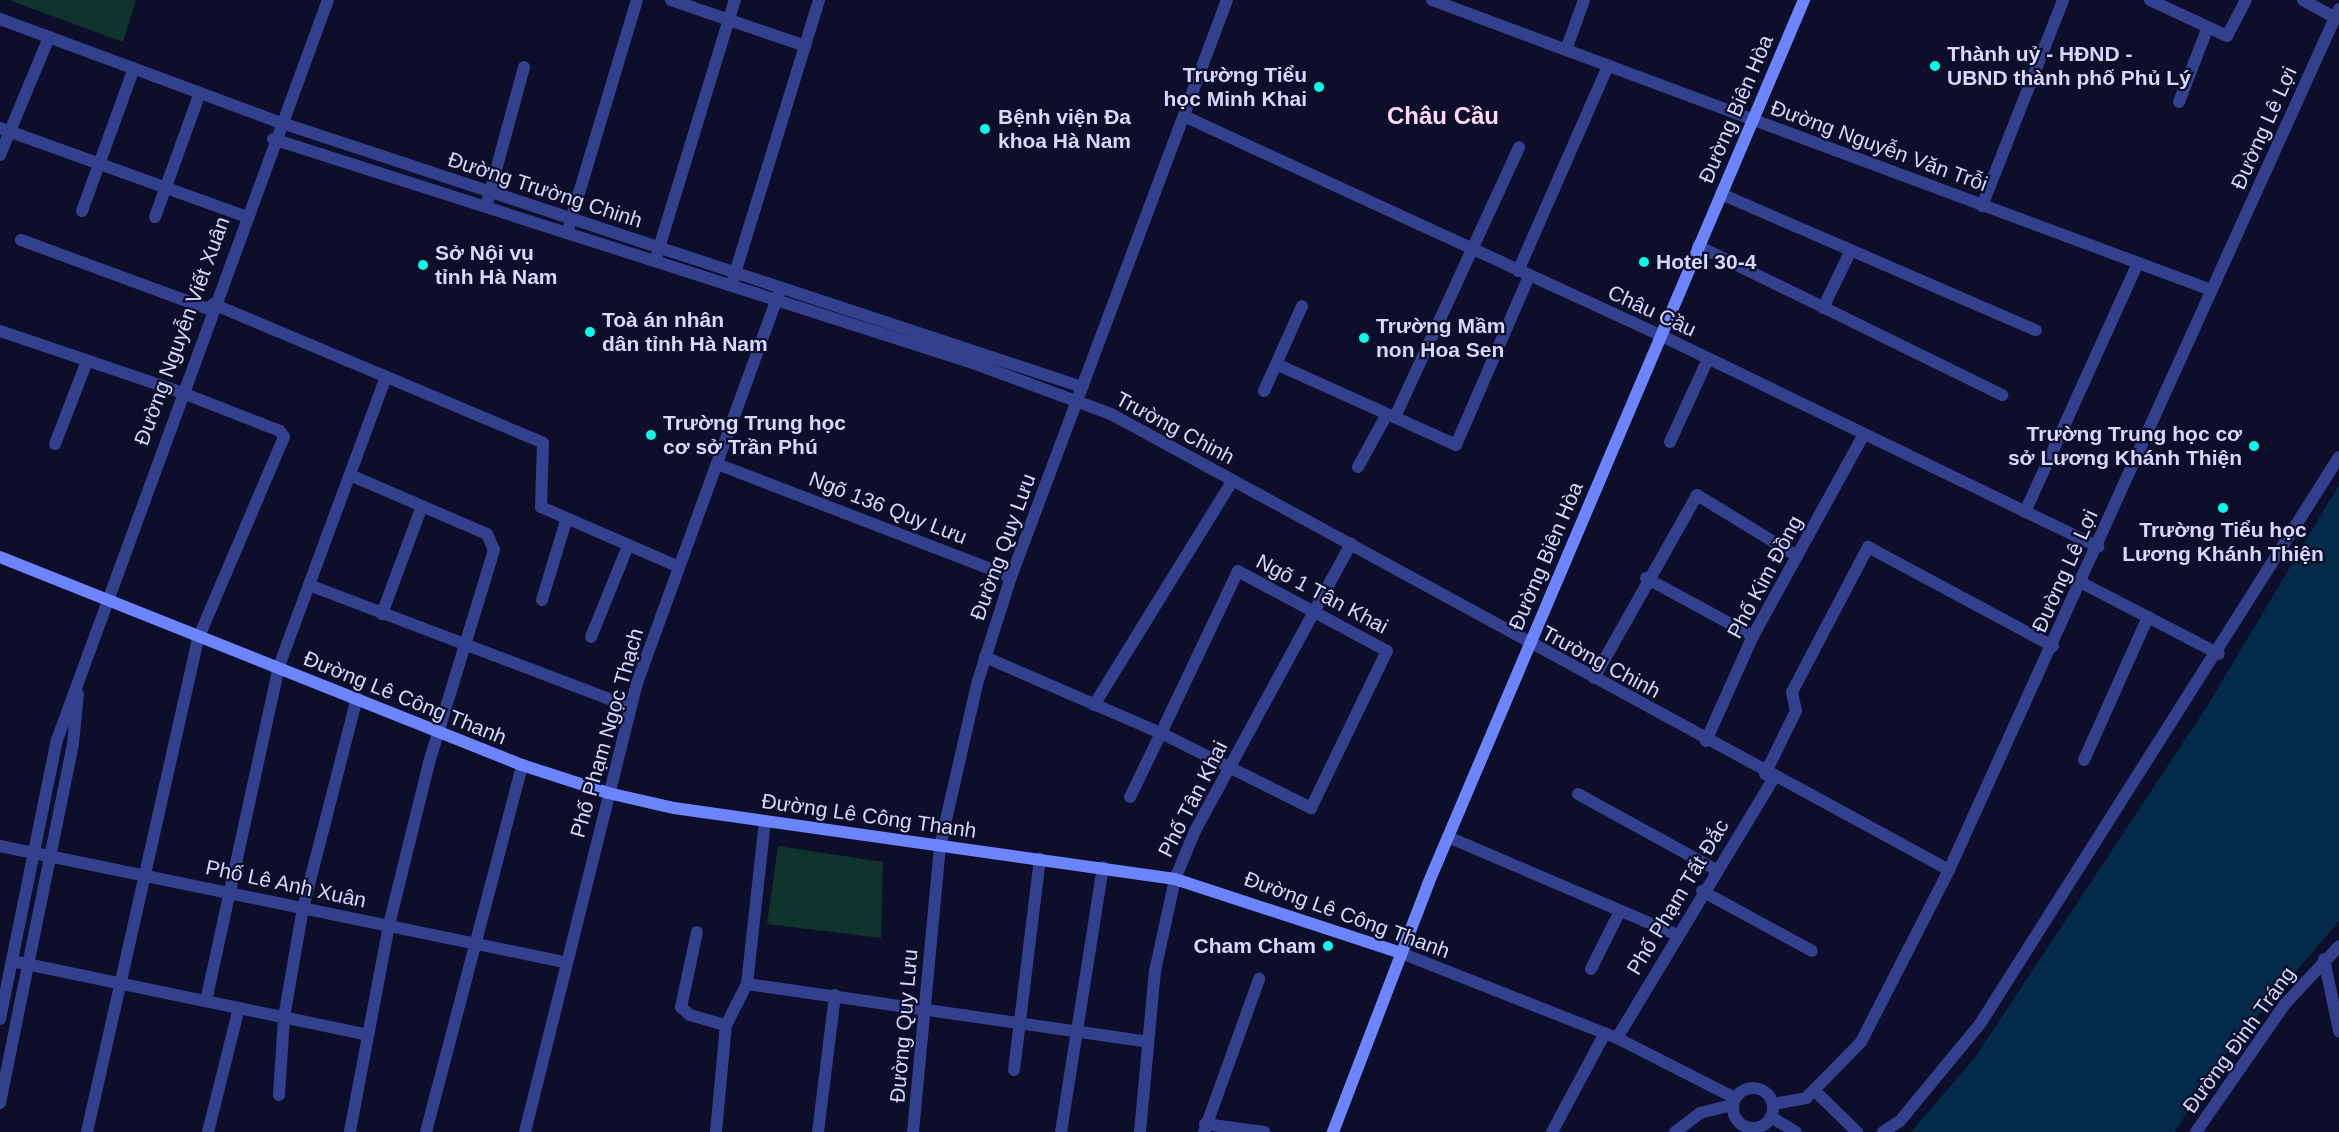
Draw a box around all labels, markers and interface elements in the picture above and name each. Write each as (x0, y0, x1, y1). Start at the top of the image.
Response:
street label: Đường Biên Hòa (1693, 31, 1779, 187)
place label: Thành uỷ - HĐND - UBND thành phố Phủ Lý (1947, 41, 2191, 91)
marker: Thành uỷ - HĐND - UBND thành phố Phủ Lý (1928, 59, 1942, 73)
place label: Trường Tiểu học Minh Khai (1164, 62, 1307, 112)
street label: Đường Lê Lợi (2226, 63, 2302, 193)
marker: Trường Tiểu học Minh Khai (1312, 80, 1326, 94)
street label: Đường Nguyễn Văn Trỗi (1767, 95, 1991, 197)
district label: Châu Cầu (1387, 102, 1499, 130)
place label: Bệnh viện Đa khoa Hà Nam (998, 104, 1131, 154)
marker: Bệnh viện Đa khoa Hà Nam (976, 120, 994, 138)
street label: Đường Trường Chinh (445, 147, 645, 233)
street label: Đường Nguyễn Viết Xuân (129, 213, 235, 449)
place label: Sở Nội vụ tỉnh Hà Nam (435, 240, 558, 290)
place label: Hotel 30-4 (1656, 249, 1756, 275)
marker: Hotel 30-4 (1637, 255, 1651, 269)
marker: Sở Nội vụ tỉnh Hà Nam (416, 258, 430, 272)
street label: Châu Cầu (1604, 280, 1700, 342)
place label: Toà án nhân dân tỉnh Hà Nam (602, 307, 768, 357)
place label: Trường Mầm non Hoa Sen (1376, 313, 1505, 363)
marker: Toà án nhân dân tỉnh Hà Nam (583, 325, 597, 339)
marker: Trường Mầm non Hoa Sen (1357, 331, 1371, 345)
street label: Trường Chinh (1111, 386, 1239, 470)
place label: Trường Trung học cơ sở Trần Phú (663, 410, 846, 460)
place label: Trường Trung học cơ sở Lương Khánh Thiện (2008, 421, 2242, 471)
marker: Trường Trung học cơ sở Trần Phú (644, 428, 658, 442)
marker: Trường Trung học cơ sở Lương Khánh Thiện (2247, 439, 2261, 453)
street label: Ngõ 136 Quy Lưu (806, 466, 970, 550)
street label: Đường Quy Lưu (965, 470, 1041, 624)
street label: Đường Biên Hòa (1503, 478, 1589, 634)
marker: Trường Tiểu học Lương Khánh Thiện (2216, 501, 2230, 515)
street label: Đường Lê Lợi (2027, 506, 2103, 636)
street label: Phố Kim Đồng (1722, 511, 1808, 643)
place label: Trường Tiểu học Lương Khánh Thiện (2122, 517, 2324, 567)
street label: Ngõ 1 Tân Khai (1252, 549, 1392, 639)
street label: Trường Chinh (1537, 620, 1665, 704)
street label: Phố Phạm Ngọc Thạch (565, 625, 649, 841)
street label: Đường Lê Công Thanh (300, 646, 510, 750)
street label: Phố Tân Khai (1153, 737, 1233, 861)
street label: Đường Lê Công Thanh (760, 788, 978, 844)
street label: Phố Phạm Tất Đắc (1622, 814, 1734, 980)
street label: Phố Lê Anh Xuân (203, 855, 369, 913)
street label: Đường Lê Công Thanh (1241, 866, 1453, 964)
place label: Cham Cham (1193, 933, 1316, 959)
marker: Cham Cham (1321, 939, 1335, 953)
street label: Đường Quy Lưu (885, 948, 923, 1104)
street label: Đường Đinh Tráng (2177, 962, 2301, 1118)

